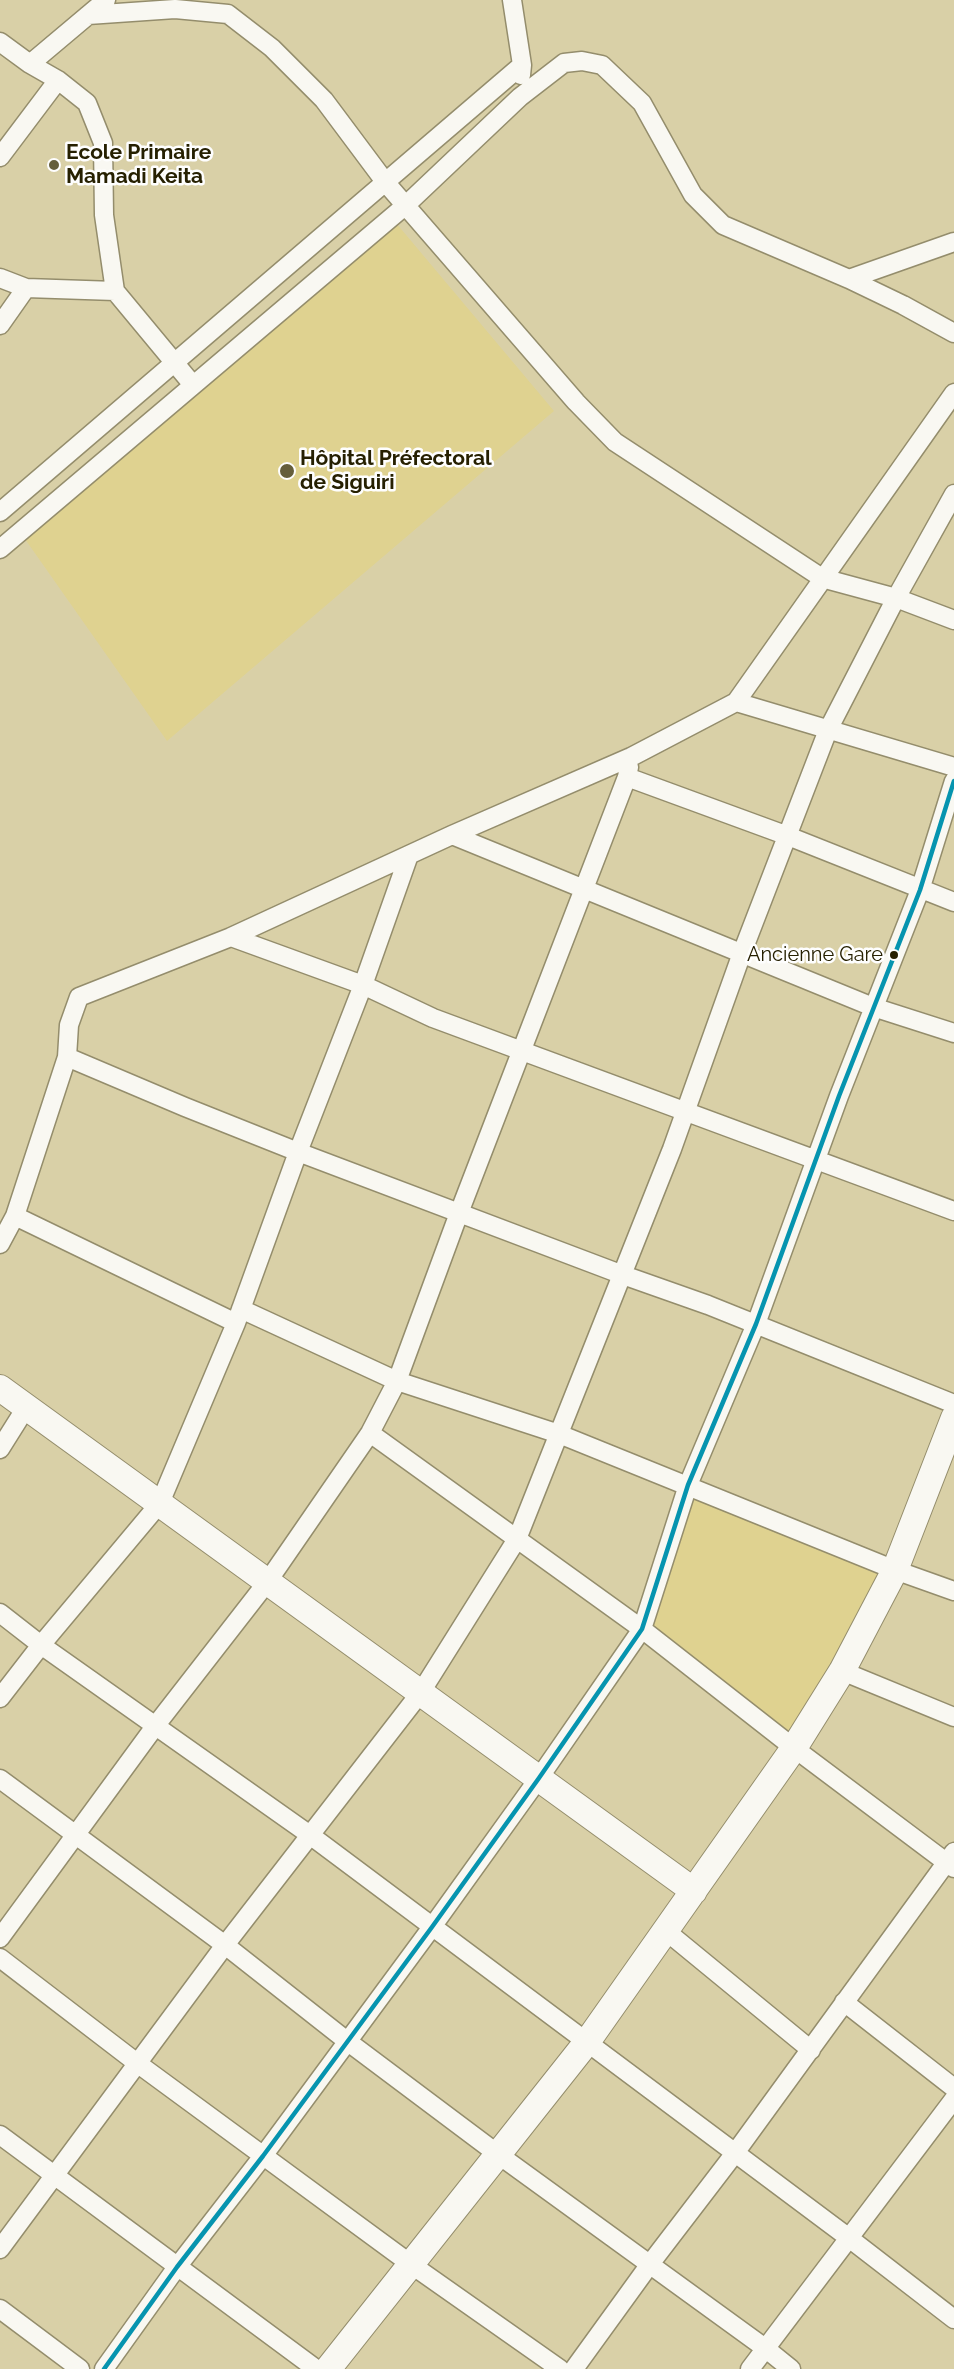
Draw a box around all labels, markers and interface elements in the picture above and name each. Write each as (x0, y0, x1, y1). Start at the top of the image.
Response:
place label: Ecole Primaire Mamadi Keita (66, 140, 211, 190)
marker: Ecole Primaire Mamadi Keita (47, 158, 61, 172)
place label: Hôpital Préfectoral de Siguiri (300, 446, 492, 496)
marker: Hôpital Préfectoral de Siguiri (278, 462, 296, 480)
place label: Ancienne Gare (747, 943, 883, 967)
marker: Ancienne Gare (888, 949, 900, 961)

